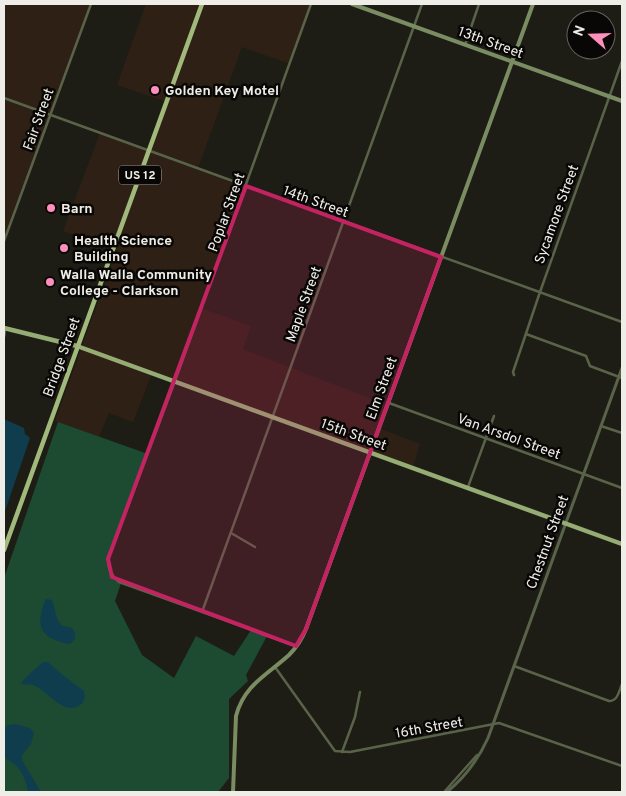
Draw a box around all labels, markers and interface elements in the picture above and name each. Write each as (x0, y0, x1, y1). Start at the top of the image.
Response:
north arrow (566, 10, 616, 60)
text: N (570, 23, 590, 39)
street label: 13th Street (456, 24, 525, 63)
place label: Golden Key Motel (165, 83, 279, 100)
marker: Golden Key Motel (149, 84, 161, 96)
street label: Fair Street (20, 86, 59, 153)
street label: Sycamore Street (532, 163, 583, 266)
road number: US 12 (119, 166, 161, 184)
street label: Poplar Street (205, 171, 250, 254)
street label: 14th Street (280, 183, 351, 222)
place label: Barn (61, 201, 93, 218)
marker: Barn (45, 202, 57, 214)
place label: Health Science Building (74, 233, 172, 266)
marker: Health Science Building (58, 242, 70, 254)
street label: Maple Street (283, 264, 326, 345)
place label: Walla Walla Community College - Clarkson (60, 267, 212, 300)
marker: Walla Walla Community College - Clarkson (44, 276, 56, 288)
street label: Bridge Street (40, 316, 85, 400)
street label: Elm Street (363, 355, 402, 422)
street label: Van Arsdol Street (454, 411, 562, 464)
street label: 15th Street (318, 416, 389, 455)
street label: Chestnut Street (524, 493, 573, 592)
street label: 16th Street (394, 714, 464, 743)

